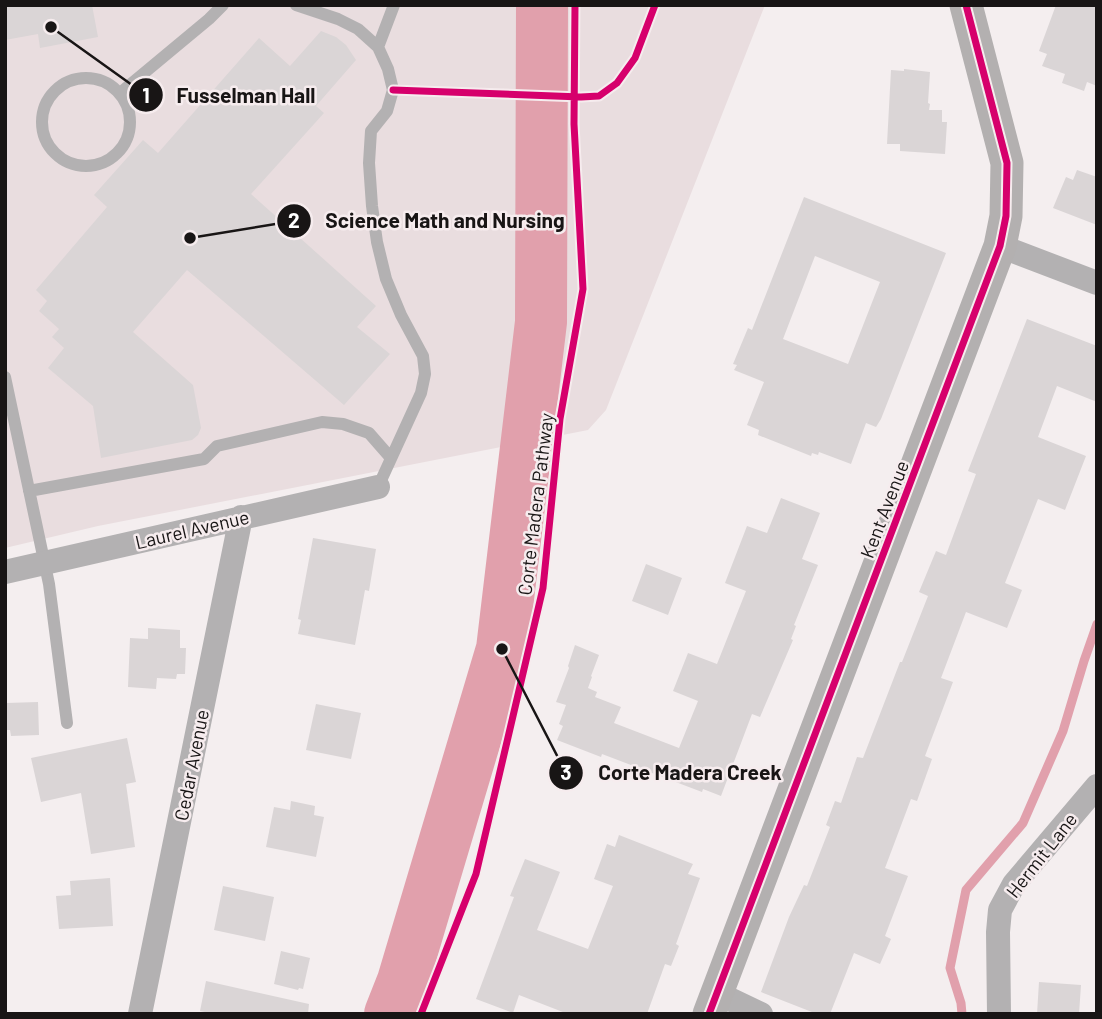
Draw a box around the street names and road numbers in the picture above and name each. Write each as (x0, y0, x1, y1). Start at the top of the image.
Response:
street label: Corte Madera Pathway (512, 411, 558, 596)
street label: Kent Avenue (855, 457, 913, 561)
street label: Laurel Avenue (133, 505, 251, 553)
street label: Cedar Avenue (169, 707, 213, 823)
street label: Hermit Lane (1001, 808, 1081, 902)

